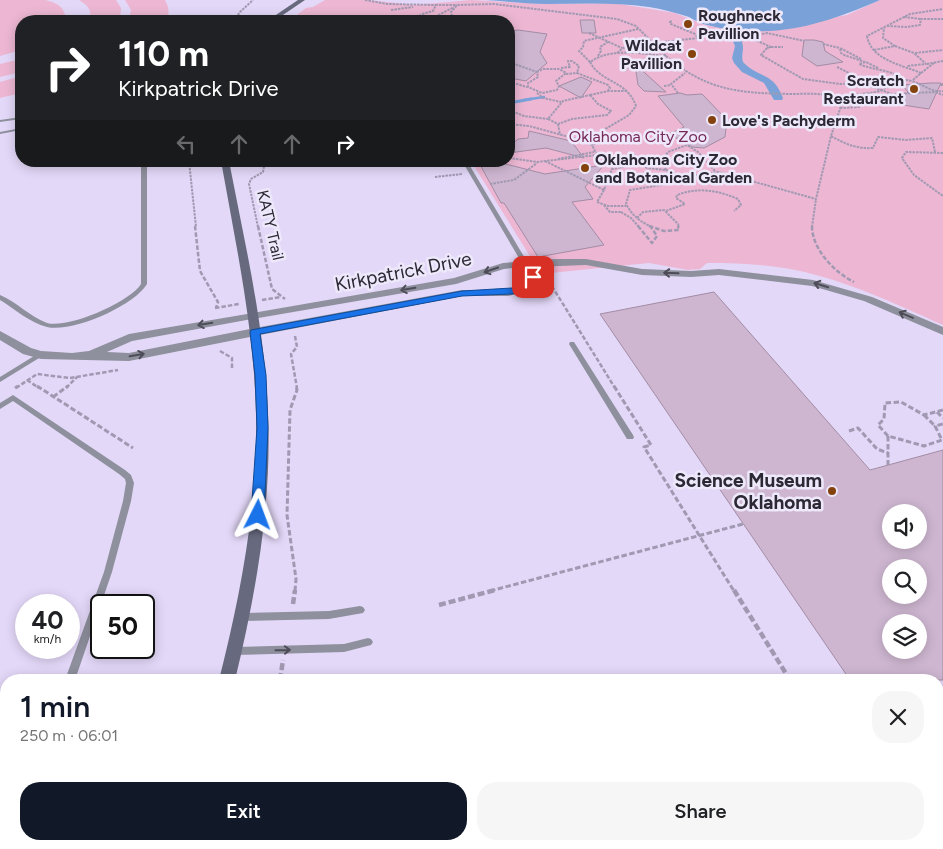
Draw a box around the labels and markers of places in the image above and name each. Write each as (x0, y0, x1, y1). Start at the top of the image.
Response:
place label: Roughneck Pavillion (698, 6, 781, 43)
marker: Roughneck Pavillion (682, 18, 694, 30)
place label: Wildcat Pavillion (621, 36, 682, 73)
marker: Wildcat Pavillion (686, 48, 698, 60)
place label: Scratch Restaurant (823, 71, 904, 108)
marker: Scratch Restaurant (908, 83, 920, 95)
place label: Love's Pachyderm (722, 111, 855, 130)
marker: Love's Pachyderm (706, 114, 718, 126)
place label: Oklahoma City Zoo and Botanical Garden (595, 150, 752, 187)
marker: Oklahoma City Zoo and Botanical Garden (579, 162, 591, 174)
pin (512, 256, 554, 298)
place label: Science Museum Oklahoma (675, 469, 822, 514)
marker: Science Museum Oklahoma (826, 485, 838, 497)

